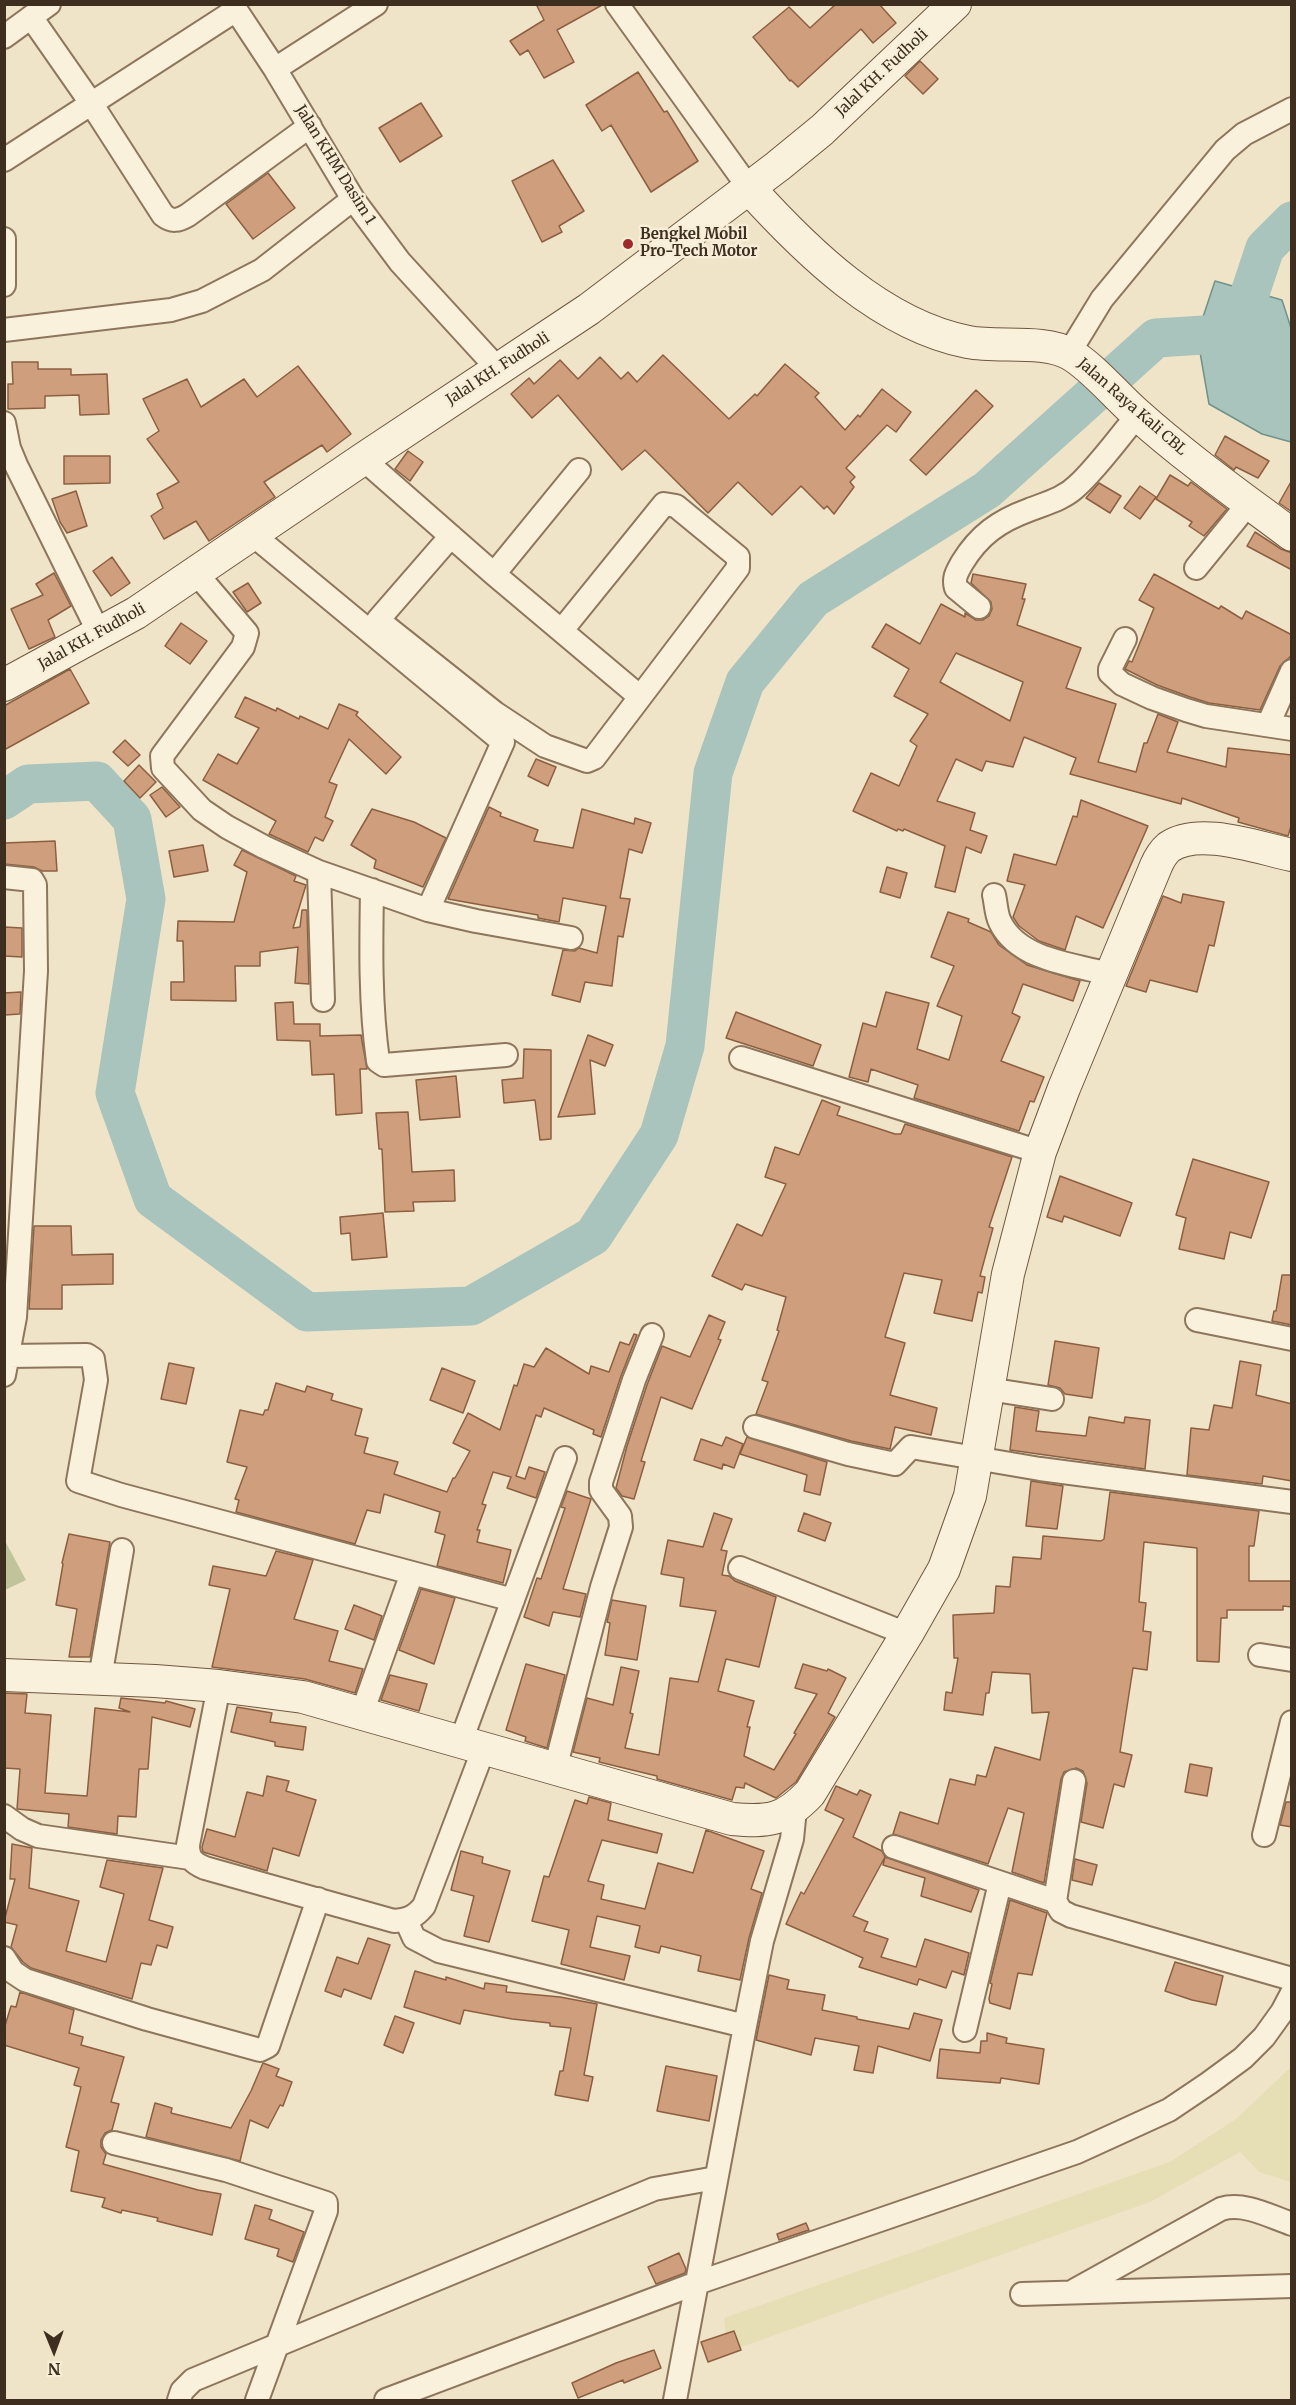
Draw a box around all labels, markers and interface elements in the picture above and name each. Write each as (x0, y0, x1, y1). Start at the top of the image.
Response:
street label: Jalal KH. Fudholi (832, 26, 932, 120)
street label: Jalan KHM Dasim 1 (291, 102, 379, 228)
place label: Bengkel Mobil Pro-Tech Motor (640, 226, 757, 261)
marker: Bengkel Mobil Pro-Tech Motor (621, 237, 635, 251)
street label: Jalal KH. Fudholi (443, 329, 553, 409)
street label: Jalan Raya Kali CBL (1074, 355, 1190, 459)
street label: Jalal KH. Fudholi (35, 600, 149, 674)
north arrow (24, 2321, 84, 2381)
text: N (48, 2359, 61, 2379)

